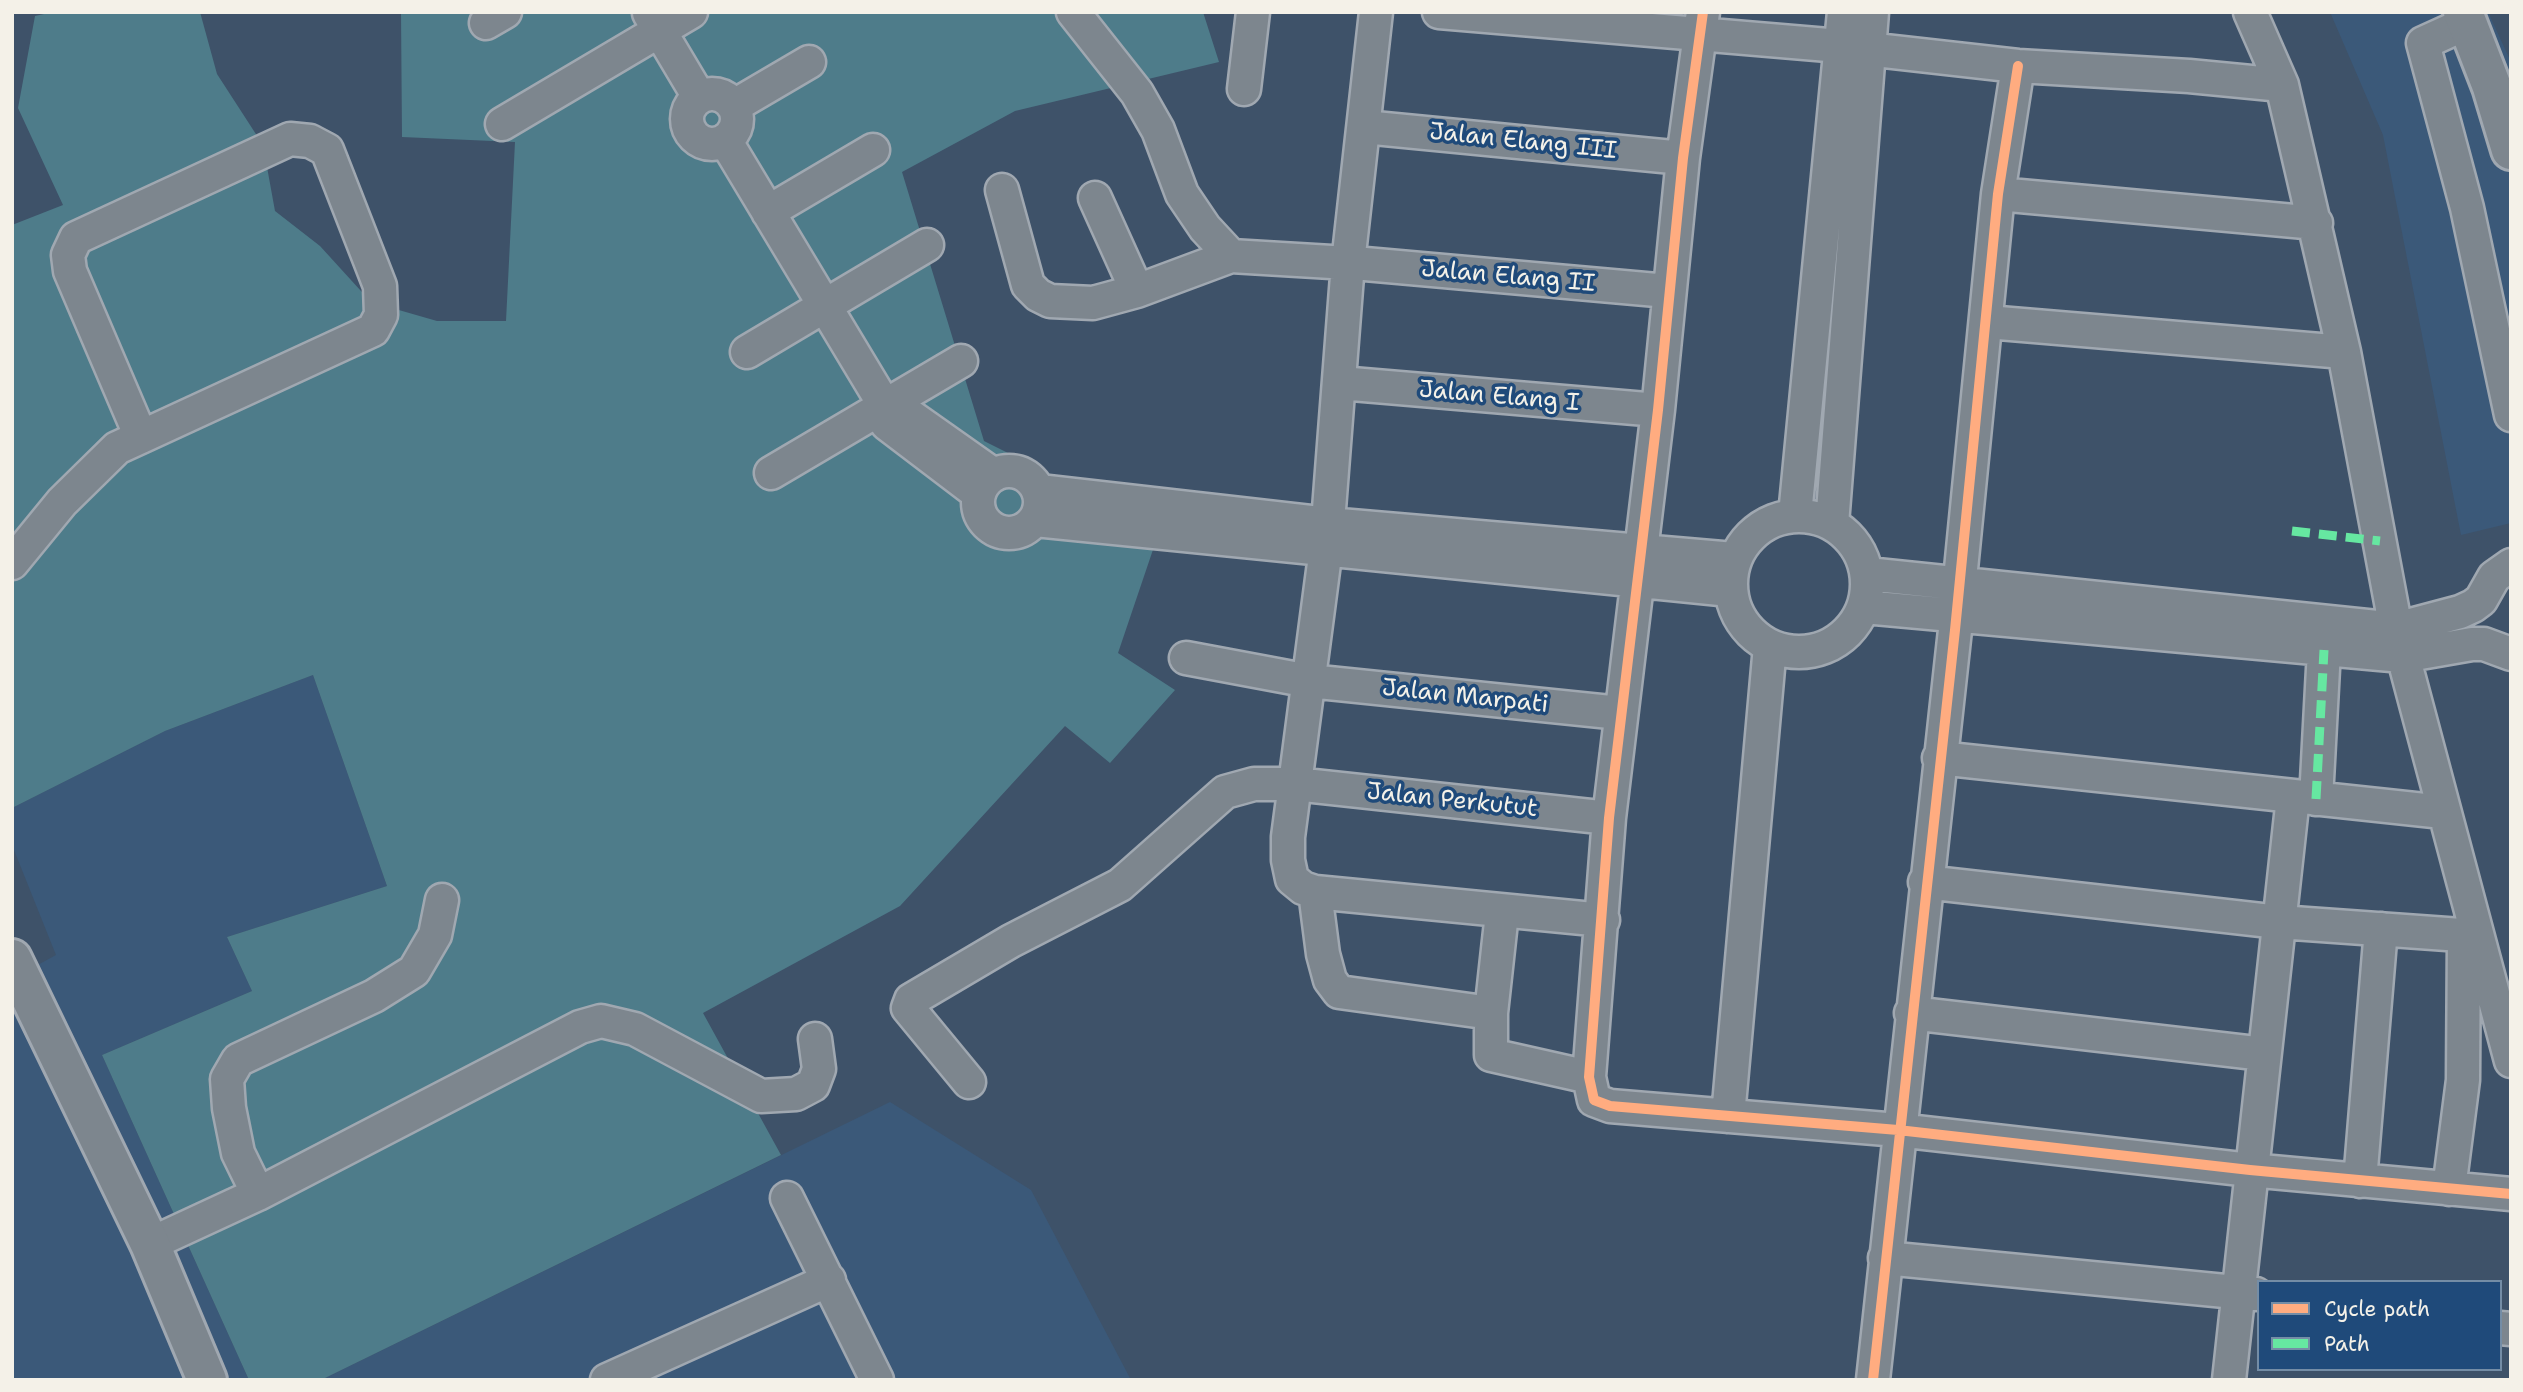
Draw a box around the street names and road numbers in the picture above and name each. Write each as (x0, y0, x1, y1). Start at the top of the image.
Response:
street label: Jalan Elang III (1428, 118, 1618, 166)
street label: Jalan Elang II (1420, 255, 1596, 299)
street label: Jalan Elang I (1417, 376, 1581, 418)
street label: Jalan Marpati (1380, 674, 1550, 720)
street label: Jalan Perkutut (1365, 778, 1539, 824)

